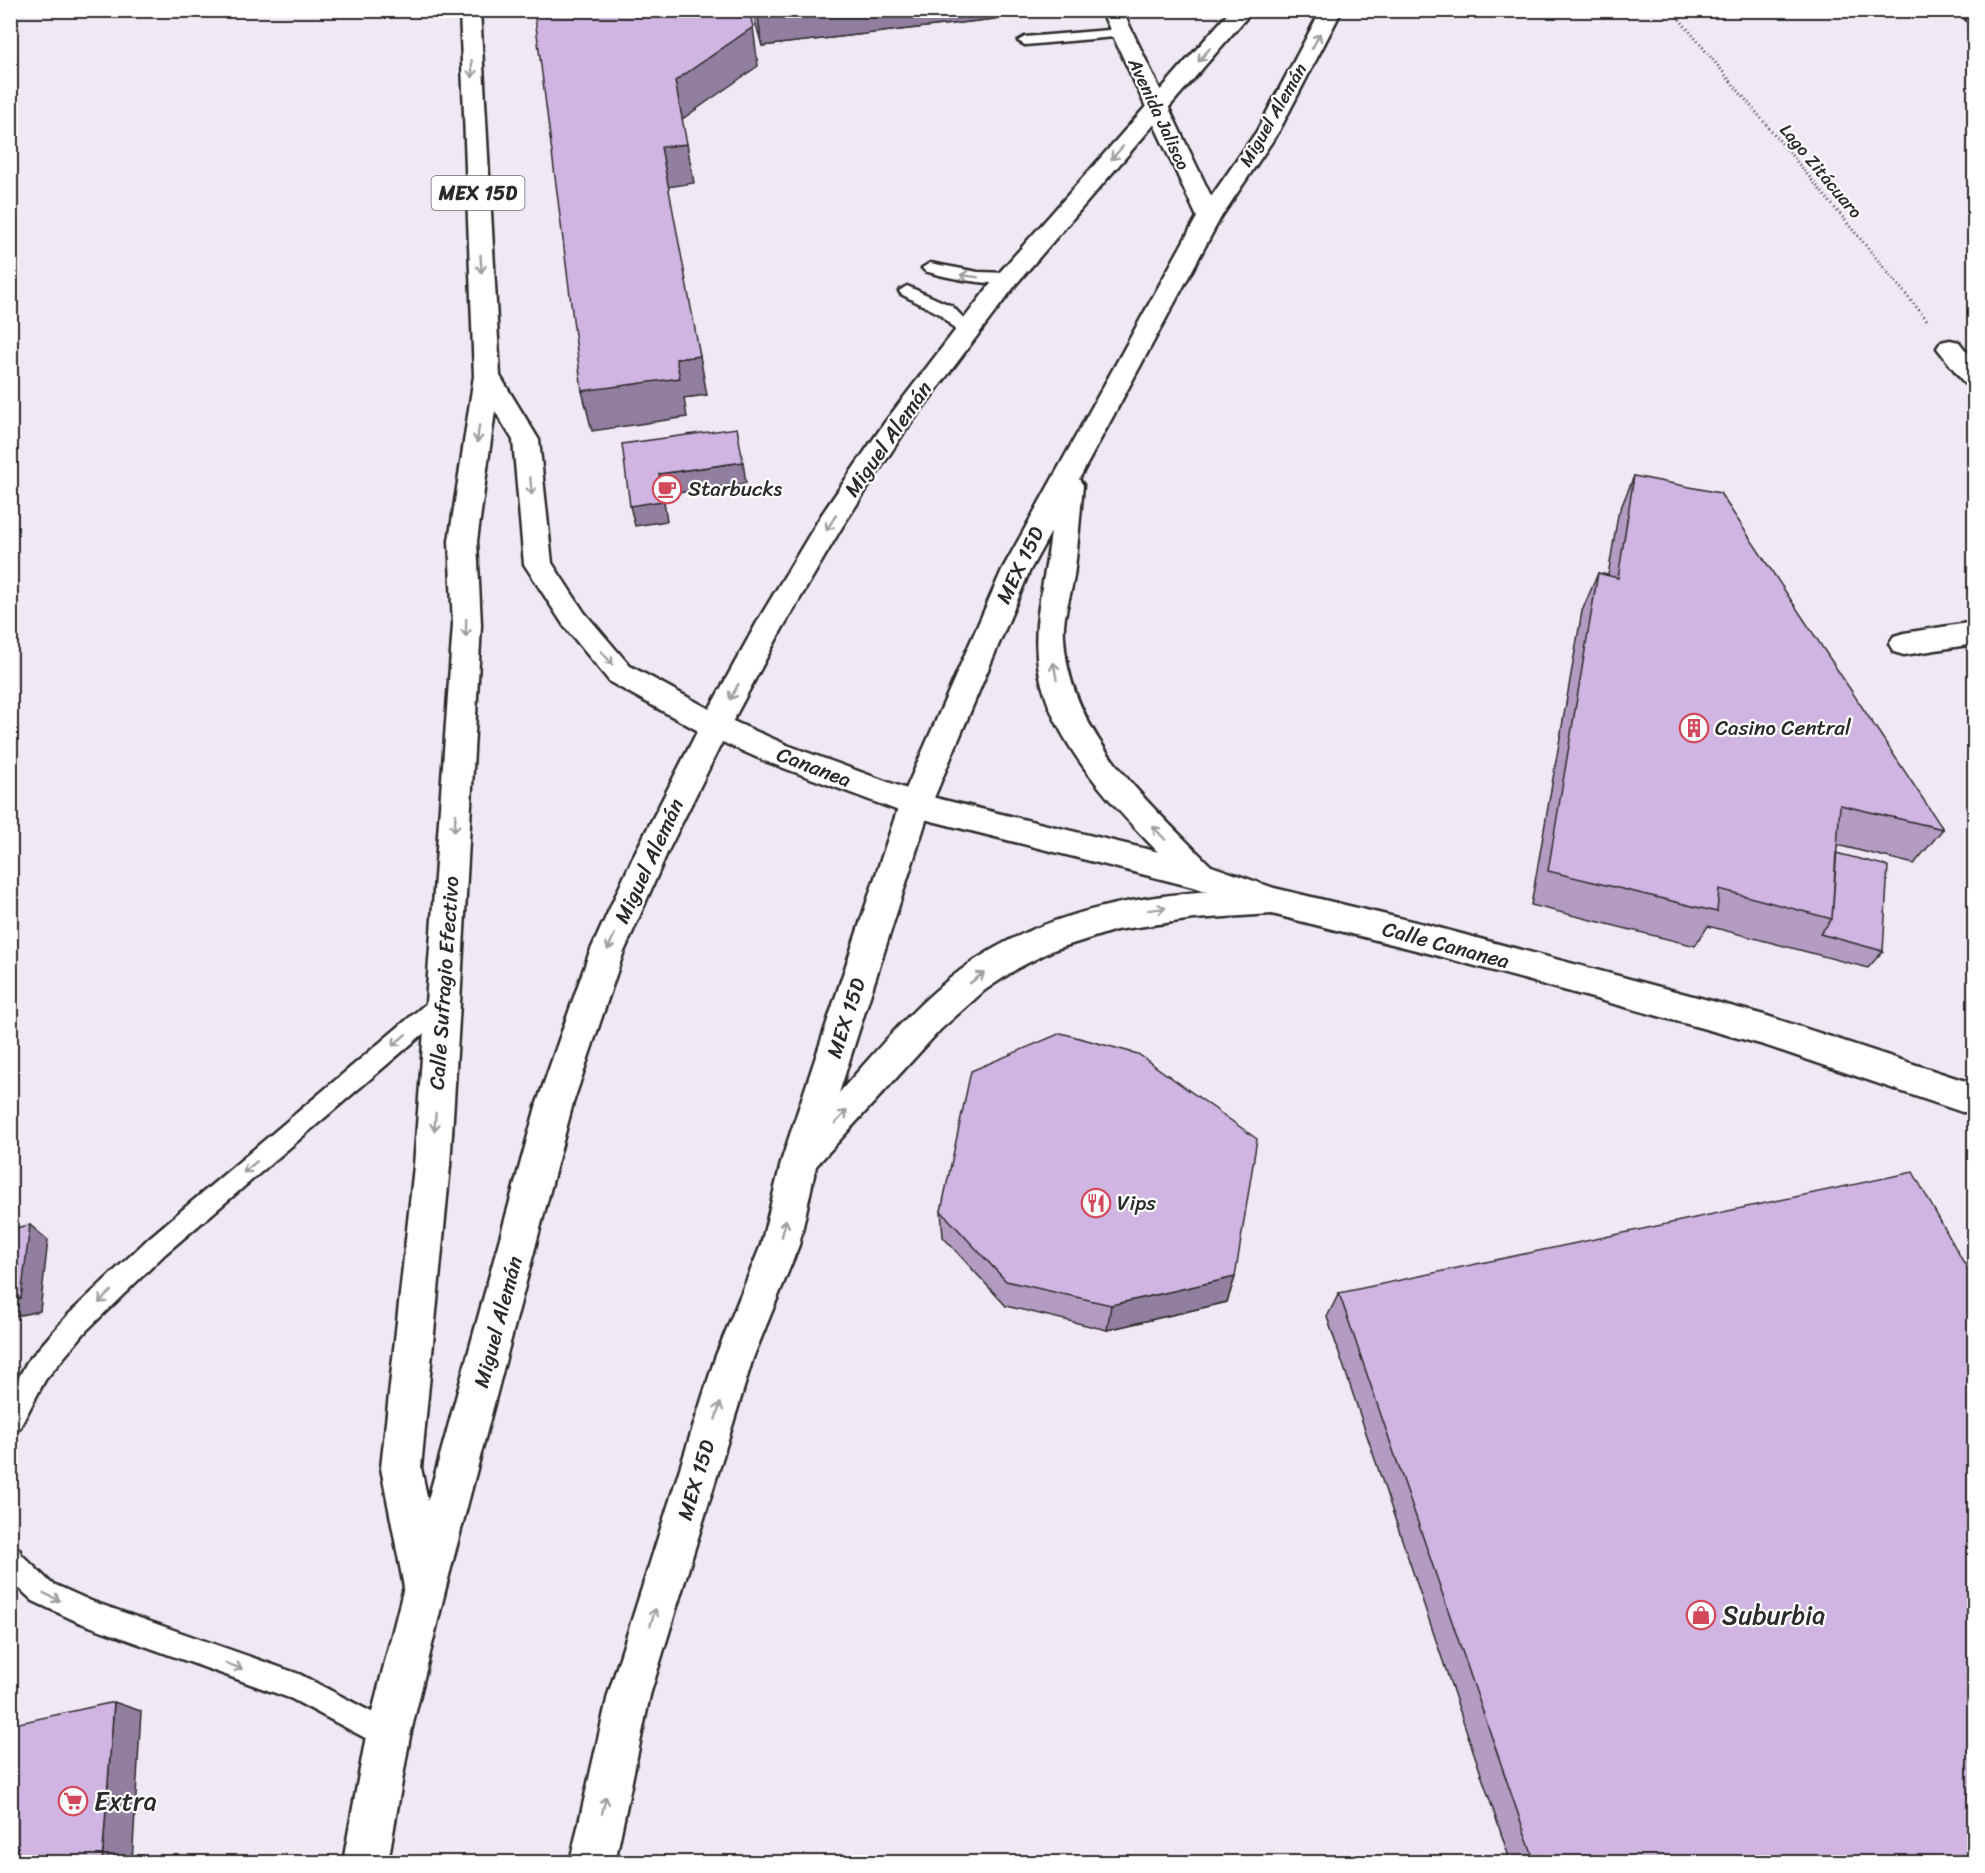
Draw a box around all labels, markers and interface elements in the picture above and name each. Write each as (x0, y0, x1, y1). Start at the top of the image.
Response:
one-way arrow (1311, 33, 1322, 51)
one-way arrow (1197, 47, 1211, 62)
street label: Avenida Jalisco (1118, 51, 1199, 176)
street label: Miguel Alemán (1230, 57, 1316, 173)
one-way arrow (467, 58, 478, 78)
street label: Lago Zitácuaro (1771, 116, 1871, 226)
one-way arrow (1110, 146, 1124, 161)
road number: MEX 15D (432, 176, 524, 210)
one-way arrow (475, 253, 487, 273)
one-way arrow (960, 270, 979, 281)
street label: Miguel Alemán (834, 373, 942, 505)
one-way arrow (473, 424, 484, 443)
place label: Starbucks (688, 470, 783, 508)
cafe icon: Starbucks (651, 473, 683, 505)
one-way arrow (526, 476, 537, 496)
one-way arrow (825, 514, 837, 531)
street label: MEX 15D (985, 519, 1055, 610)
one-way arrow (460, 617, 472, 637)
one-way arrow (600, 650, 614, 665)
one-way arrow (1049, 662, 1060, 682)
one-way arrow (728, 683, 740, 700)
place label: Casino Central (1715, 709, 1852, 747)
building icon: Casino Central (1678, 712, 1710, 744)
street label: Cananea (771, 735, 857, 799)
street label: Miguel Alemán (603, 792, 695, 930)
one-way arrow (449, 812, 460, 832)
one-way arrow (1152, 825, 1167, 840)
street label: Calle Sufragio Efectivo (418, 875, 470, 1091)
one-way arrow (1146, 904, 1166, 915)
street label: Calle Cananea (1378, 910, 1514, 980)
one-way arrow (605, 933, 616, 951)
one-way arrow (968, 971, 984, 984)
street label: MEX 15D (815, 972, 877, 1063)
one-way arrow (391, 1034, 407, 1047)
one-way arrow (834, 1110, 848, 1125)
one-way arrow (429, 1111, 440, 1131)
one-way arrow (243, 1160, 258, 1174)
place label: Vips (1117, 1184, 1156, 1222)
restaurant icon: Vips (1080, 1187, 1112, 1219)
one-way arrow (779, 1218, 791, 1237)
street label: Miguel Alemán (462, 1252, 534, 1392)
one-way arrow (97, 1289, 112, 1304)
one-way arrow (713, 1402, 724, 1421)
street label: MEX 15D (666, 1435, 726, 1525)
one-way arrow (43, 1592, 61, 1603)
place label: Suburbia (1722, 1592, 1825, 1638)
shop icon: Suburbia (1685, 1599, 1717, 1631)
one-way arrow (649, 1608, 660, 1627)
one-way arrow (225, 1661, 243, 1672)
place label: Extra (94, 1778, 157, 1824)
supermarket icon: Extra (57, 1785, 89, 1817)
one-way arrow (599, 1796, 611, 1815)

